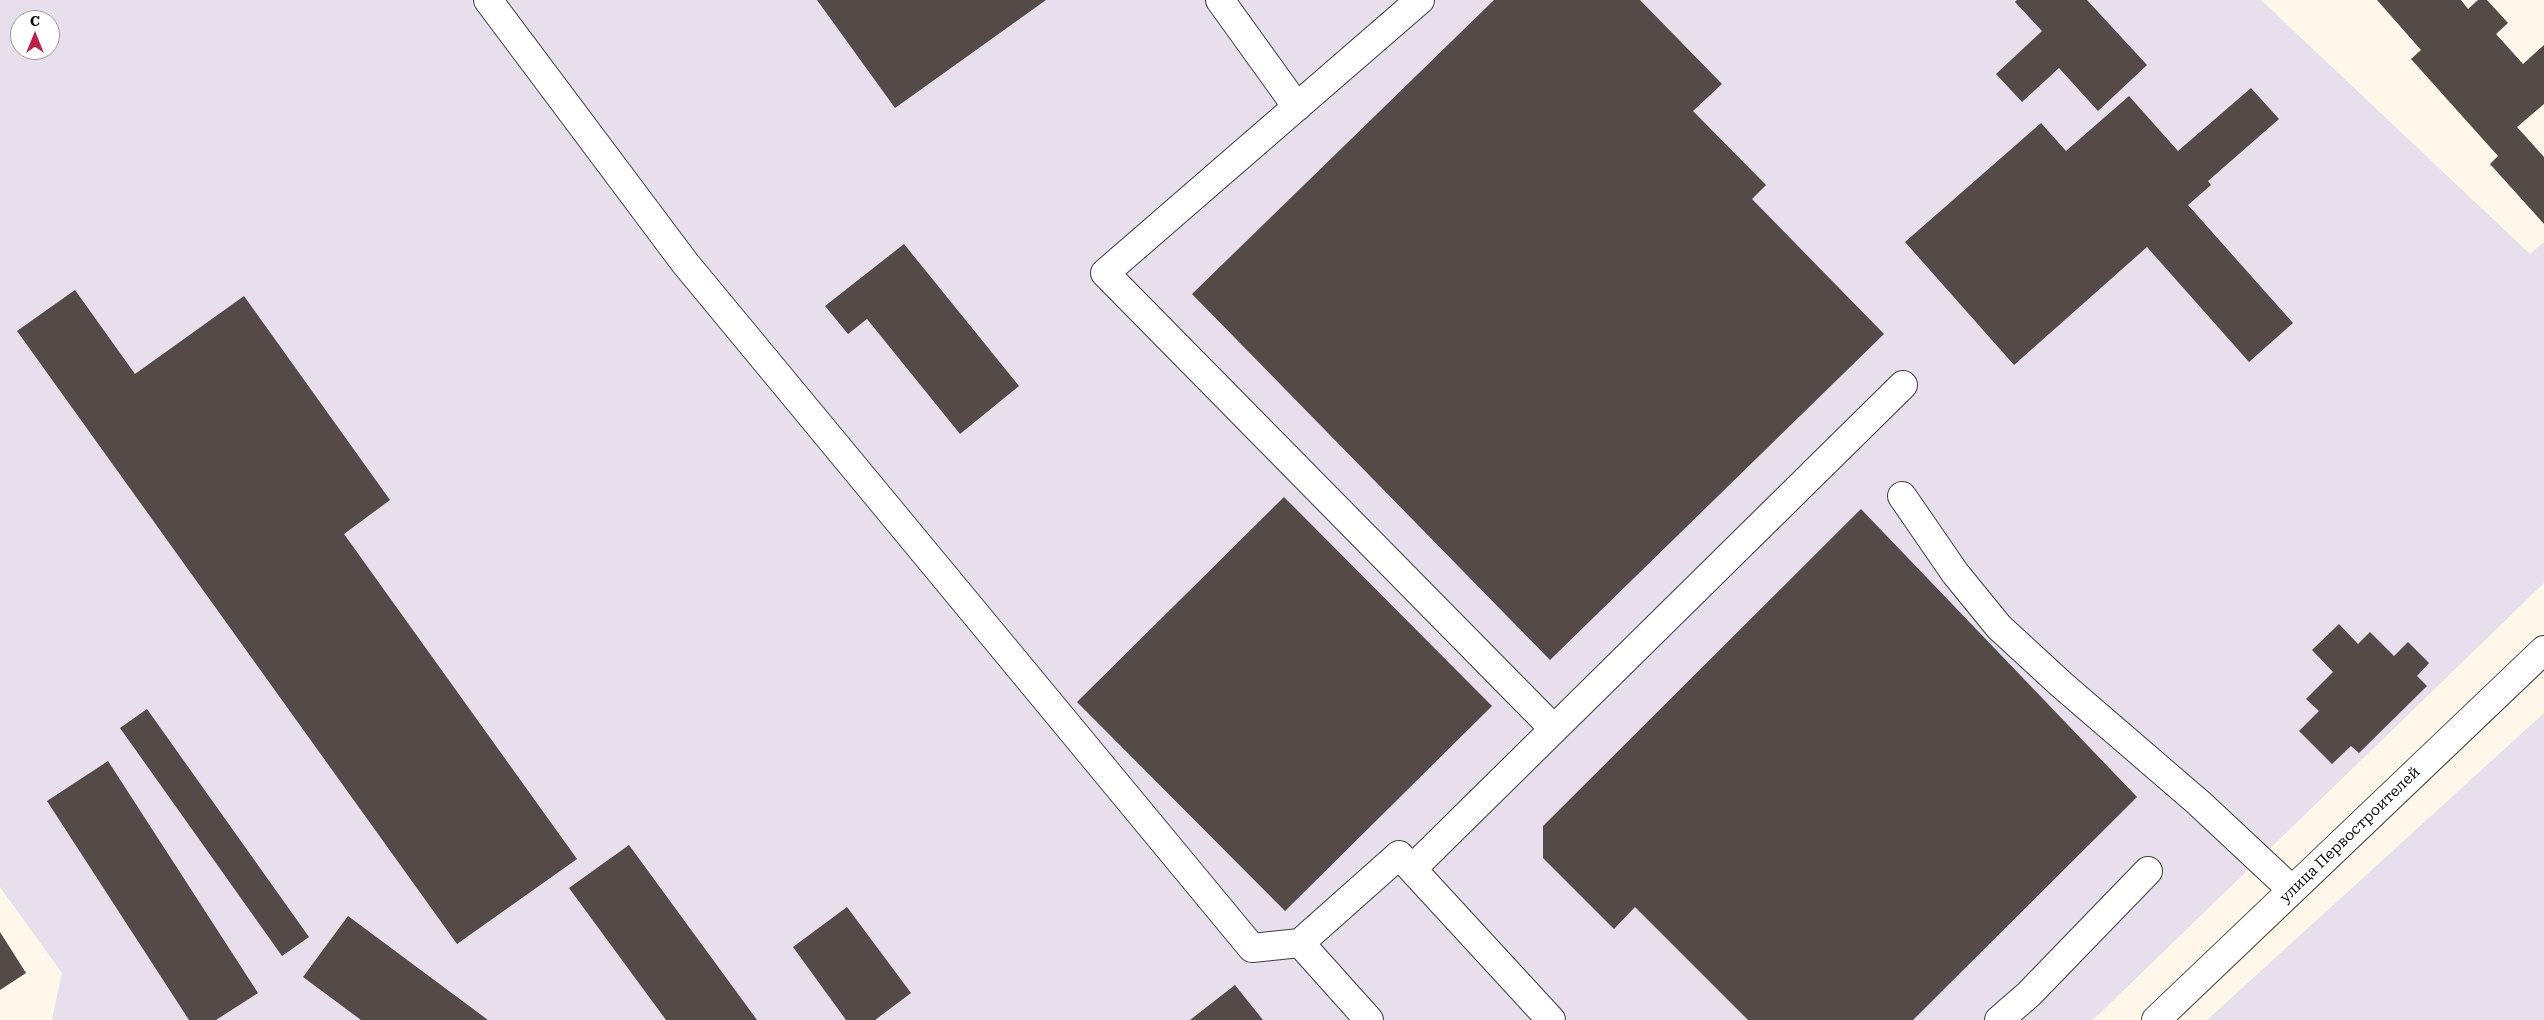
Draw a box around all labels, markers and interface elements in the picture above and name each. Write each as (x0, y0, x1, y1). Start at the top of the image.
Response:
north arrow (10, 10, 60, 60)
text: С (30, 13, 40, 29)
street label: улица Первостроителей (2276, 763, 2424, 907)

